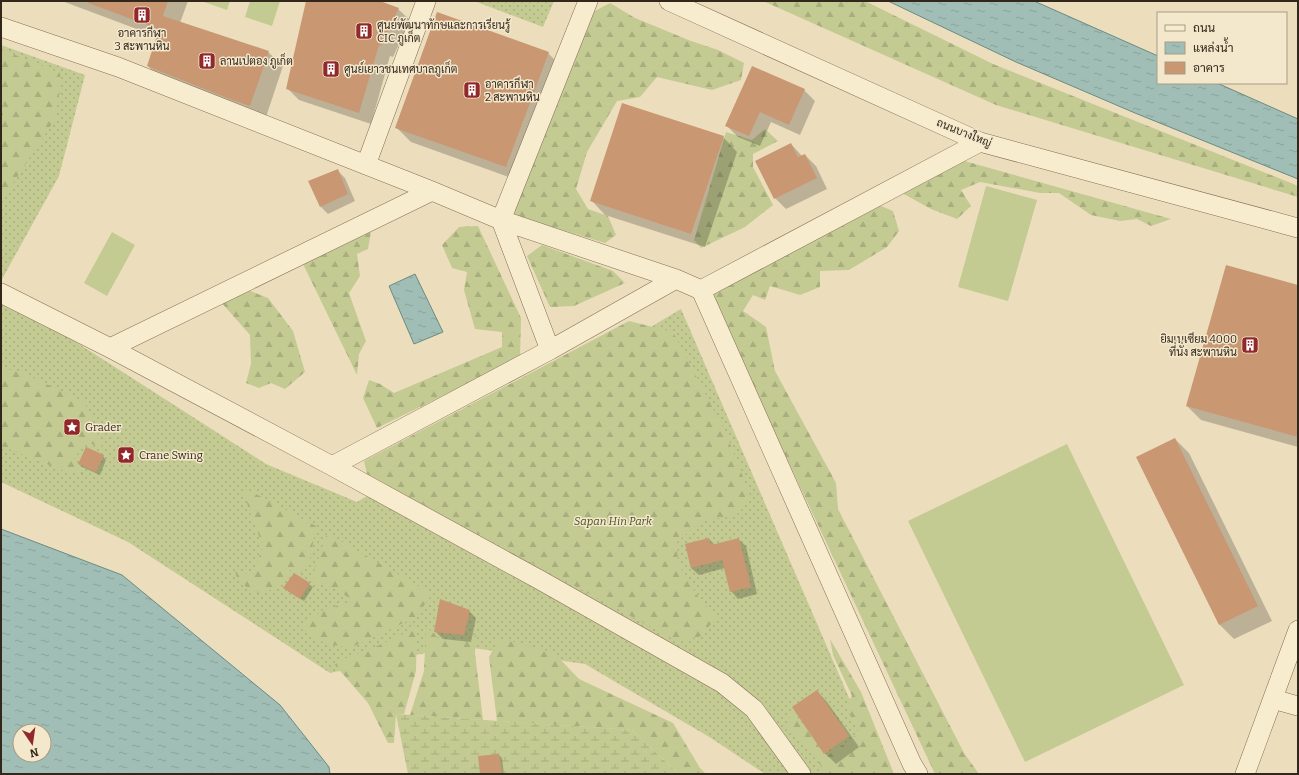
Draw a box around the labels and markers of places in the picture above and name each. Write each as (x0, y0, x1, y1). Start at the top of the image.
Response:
building icon: อาคารกีฬา 3 สะพานหิน (132, 5, 152, 25)
place label: ศูนย์พัฒนาทักษและการเรียนรู้ CIC ภูเก็ต (377, 17, 511, 46)
building icon: ศูนย์พัฒนาทักษและการเรียนรู้ CIC ภูเก็ต (354, 21, 374, 41)
place label: อาคารกีฬา 3 สะพานหิน (115, 25, 170, 53)
building icon: ลานเปตอง ภูเก็ต (197, 51, 217, 71)
place label: ลานเปตอง ภูเก็ต (220, 52, 293, 69)
building icon: ศูนย์เยาวชนเทศบาลภูเก็ต (321, 59, 341, 79)
place label: ศูนย์เยาวชนเทศบาลภูเก็ต (344, 60, 458, 77)
place label: อาคารกีฬา 2 สะพานหิน (485, 76, 540, 104)
building icon: อาคารกีฬา 2 สะพานหิน (462, 80, 482, 100)
place label: ยิมเนเซียม 4000 ที่นั่ง สะพานหิน (1161, 331, 1237, 359)
building icon: ยิมเนเซียม 4000 ที่นั่ง สะพานหิน (1240, 335, 1260, 355)
place icon: Grader (62, 417, 82, 437)
place label: Grader (85, 421, 121, 434)
place icon: Crane Swing (116, 445, 136, 465)
place label: Crane Swing (139, 449, 203, 462)

